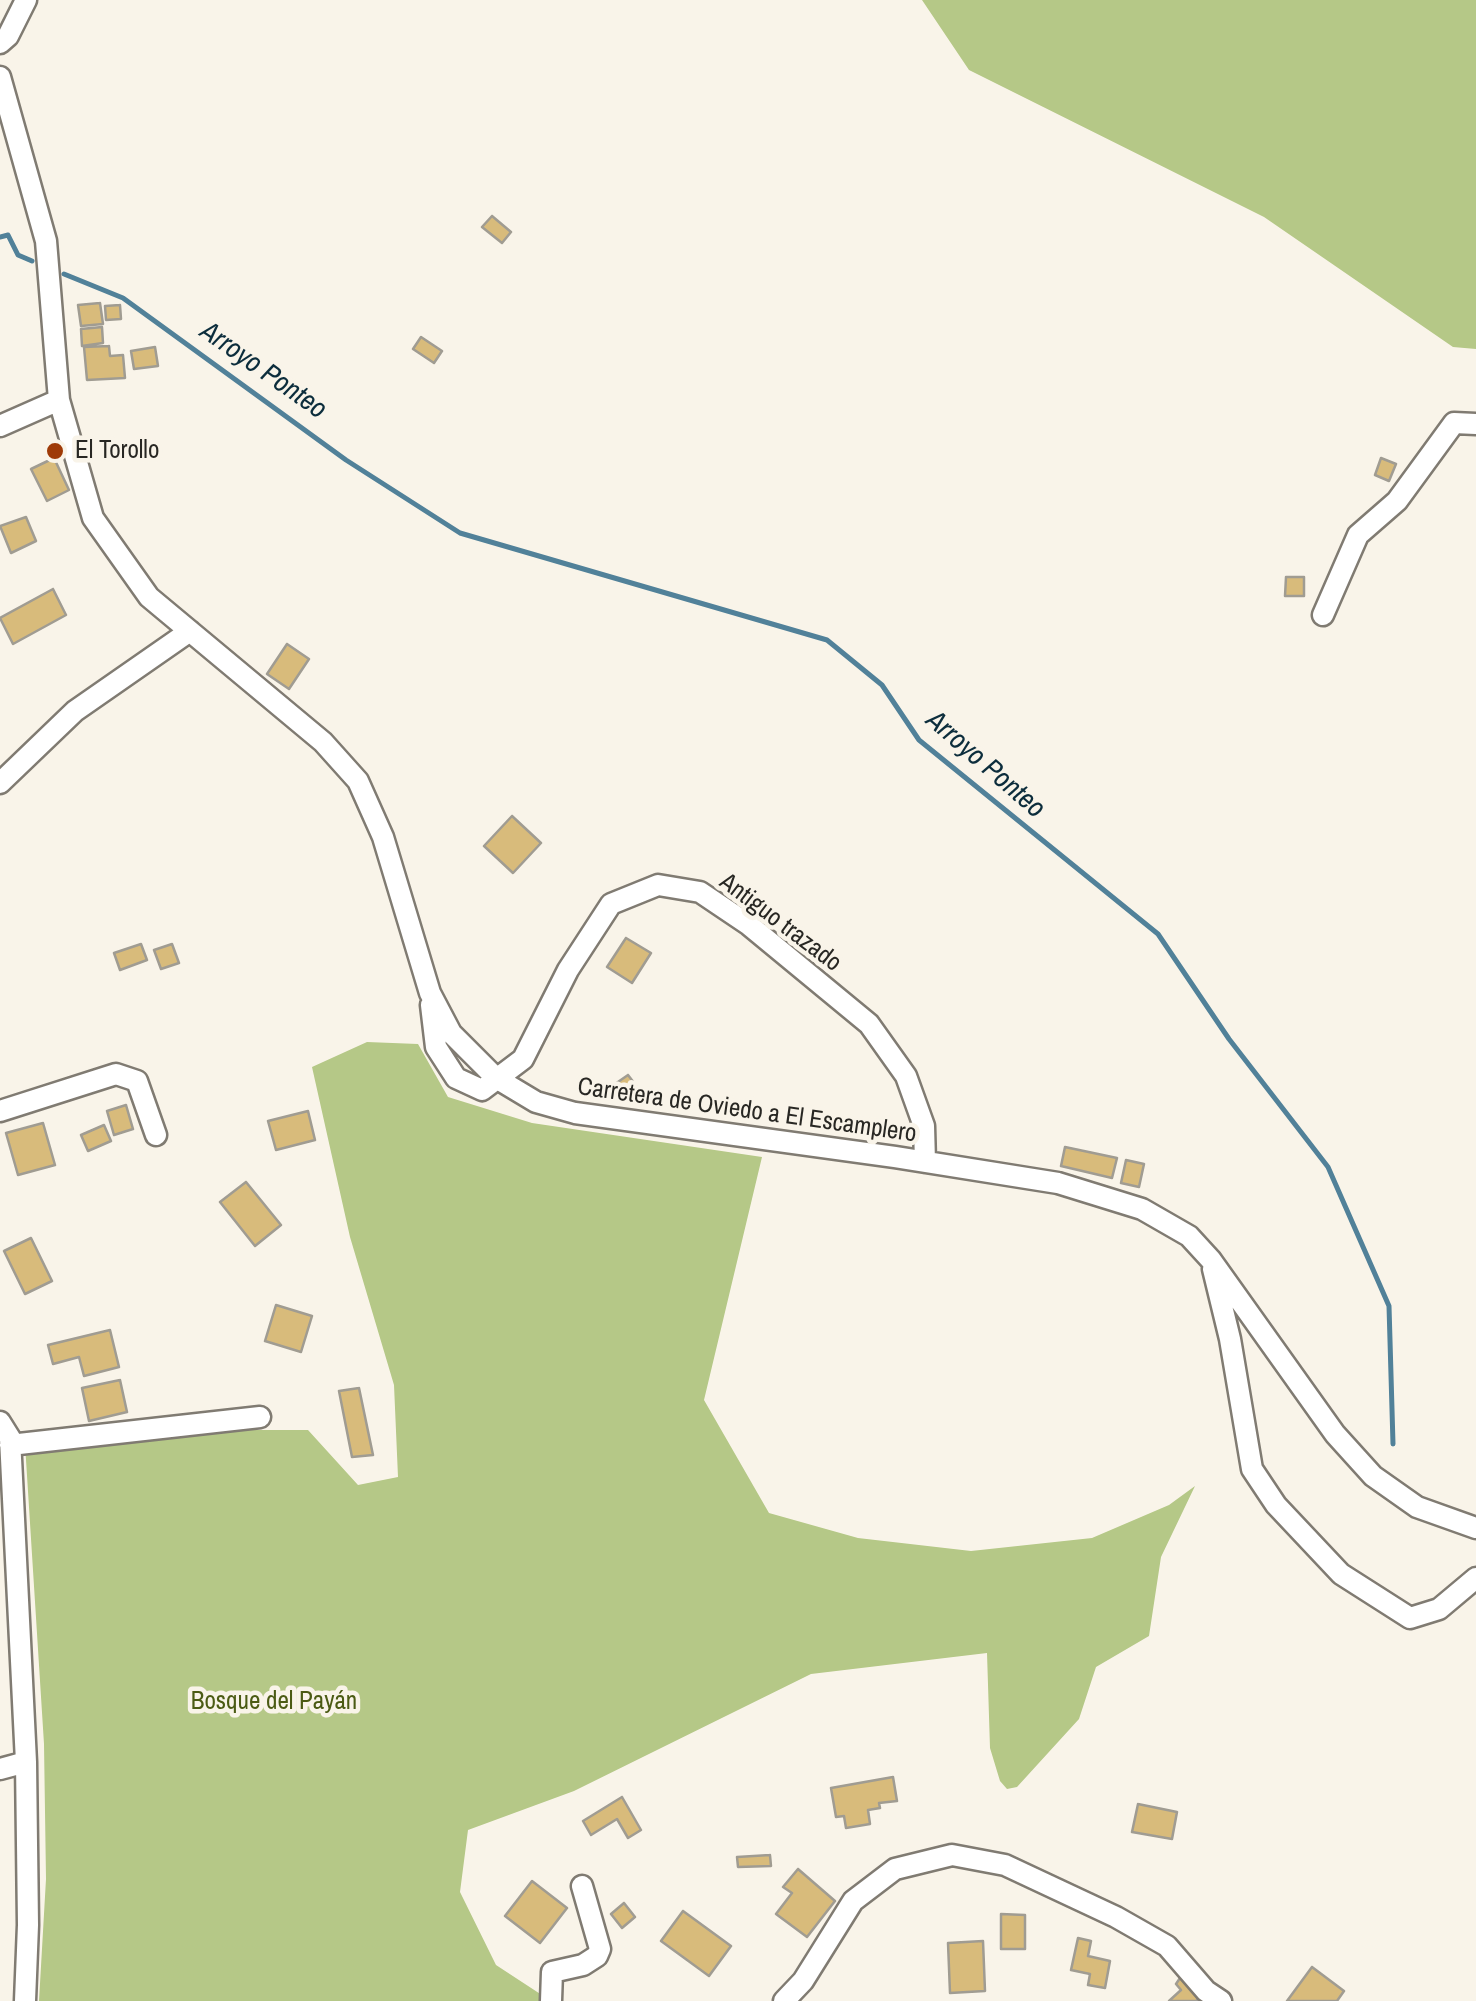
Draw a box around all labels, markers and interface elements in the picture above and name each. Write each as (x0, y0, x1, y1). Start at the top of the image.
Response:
water label: Arroyo Ponteo (193, 315, 333, 427)
place label: El Torollo (75, 436, 159, 466)
marker: El Torollo (44, 440, 66, 462)
water label: Arroyo Ponteo (919, 704, 1051, 826)
street label: Antiguo trazado (713, 867, 847, 979)
street label: Carretera de Oviedo a El Escamplero (576, 1072, 918, 1150)
park label: Bosque del Payán (191, 1687, 357, 1717)

